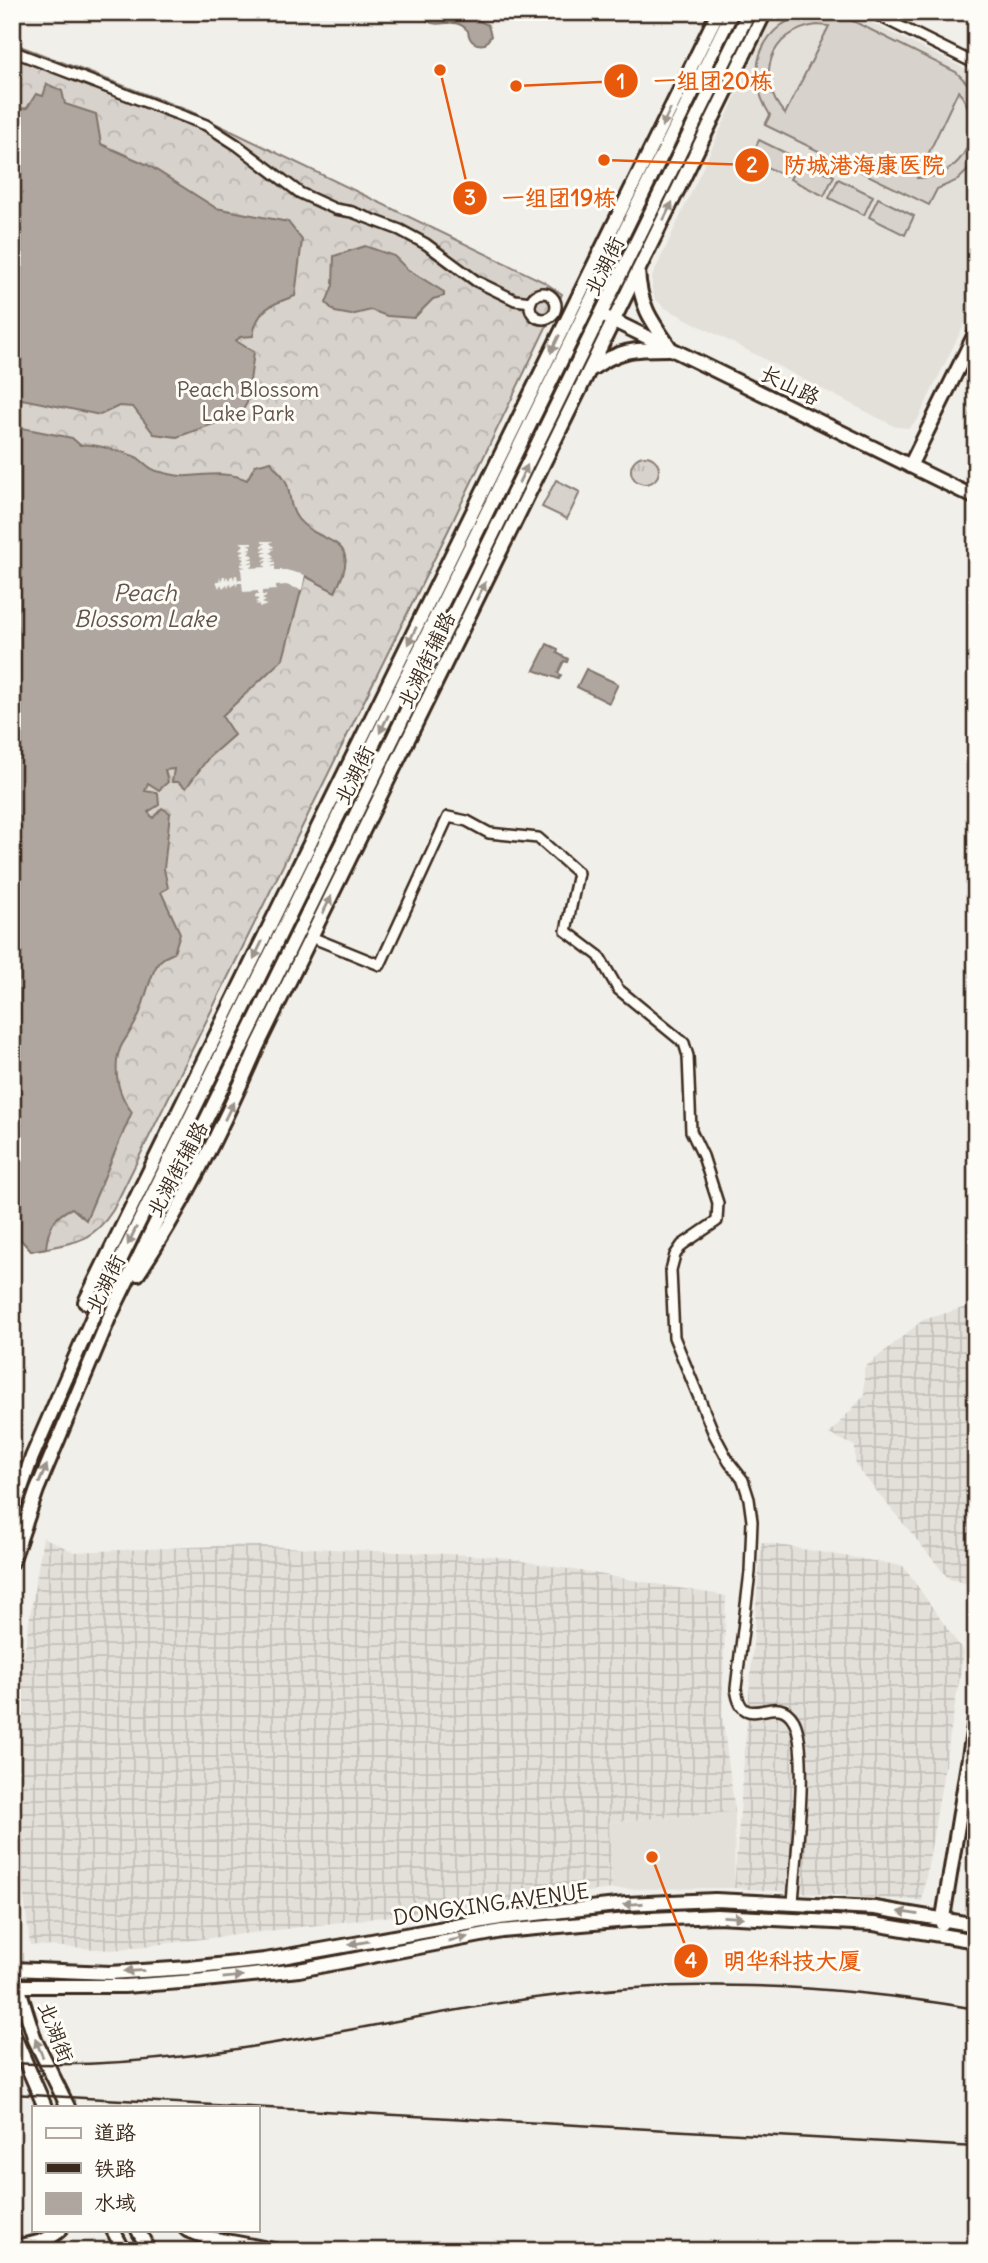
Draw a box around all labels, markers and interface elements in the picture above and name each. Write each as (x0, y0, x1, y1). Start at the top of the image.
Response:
callout: 一组团20栋 (604, 59, 787, 103)
text: 一组团20栋 (653, 66, 773, 95)
text: 1 (617, 68, 625, 95)
one-way arrow (661, 108, 672, 128)
callout: 防城港海康医院 (735, 143, 959, 187)
text: 防城港海康医院 (784, 150, 945, 179)
text: 2 (746, 151, 758, 178)
callout: 一组团19栋 (452, 176, 630, 220)
text: 一组团19栋 (502, 183, 616, 212)
text: 3 (464, 184, 476, 211)
one-way arrow (662, 201, 673, 221)
street label: 北湖街 (578, 232, 630, 300)
one-way arrow (550, 334, 561, 354)
street label: 长山路 (756, 359, 824, 411)
park label: Peach Blossom Lake Park (177, 376, 319, 427)
one-way arrow (518, 464, 529, 484)
water label: Peach Blossom Lake (74, 578, 218, 633)
one-way arrow (475, 581, 487, 601)
street label: 北湖街辅路 (391, 607, 461, 713)
one-way arrow (406, 626, 417, 646)
one-way arrow (378, 714, 389, 734)
street label: 北湖街 (328, 741, 380, 809)
one-way arrow (321, 895, 332, 915)
one-way arrow (252, 940, 263, 960)
one-way arrow (223, 1100, 234, 1121)
street label: 北湖街辅路 (140, 1116, 214, 1222)
one-way arrow (127, 1226, 138, 1246)
street label: 北湖街 (79, 1250, 131, 1318)
one-way arrow (38, 1464, 49, 1485)
street label: DONGXING AVENUE (392, 1877, 590, 1931)
one-way arrow (621, 1899, 643, 1910)
one-way arrow (897, 1908, 919, 1919)
one-way arrow (722, 1911, 744, 1922)
one-way arrow (447, 1934, 469, 1945)
one-way arrow (348, 1938, 370, 1949)
callout: 明华科技大厦 (674, 1939, 875, 1983)
text: 明华科技大厦 (723, 1946, 861, 1975)
text: 4 (685, 1947, 697, 1974)
one-way arrow (122, 1966, 144, 1977)
one-way arrow (223, 1971, 245, 1982)
street label: 北湖街 (32, 1998, 80, 2066)
one-way arrow (33, 2038, 45, 2058)
legend (32, 2106, 259, 2232)
text: 道路 (94, 2119, 136, 2146)
text: 铁路 (94, 2155, 136, 2182)
text: 水域 (94, 2189, 136, 2216)

